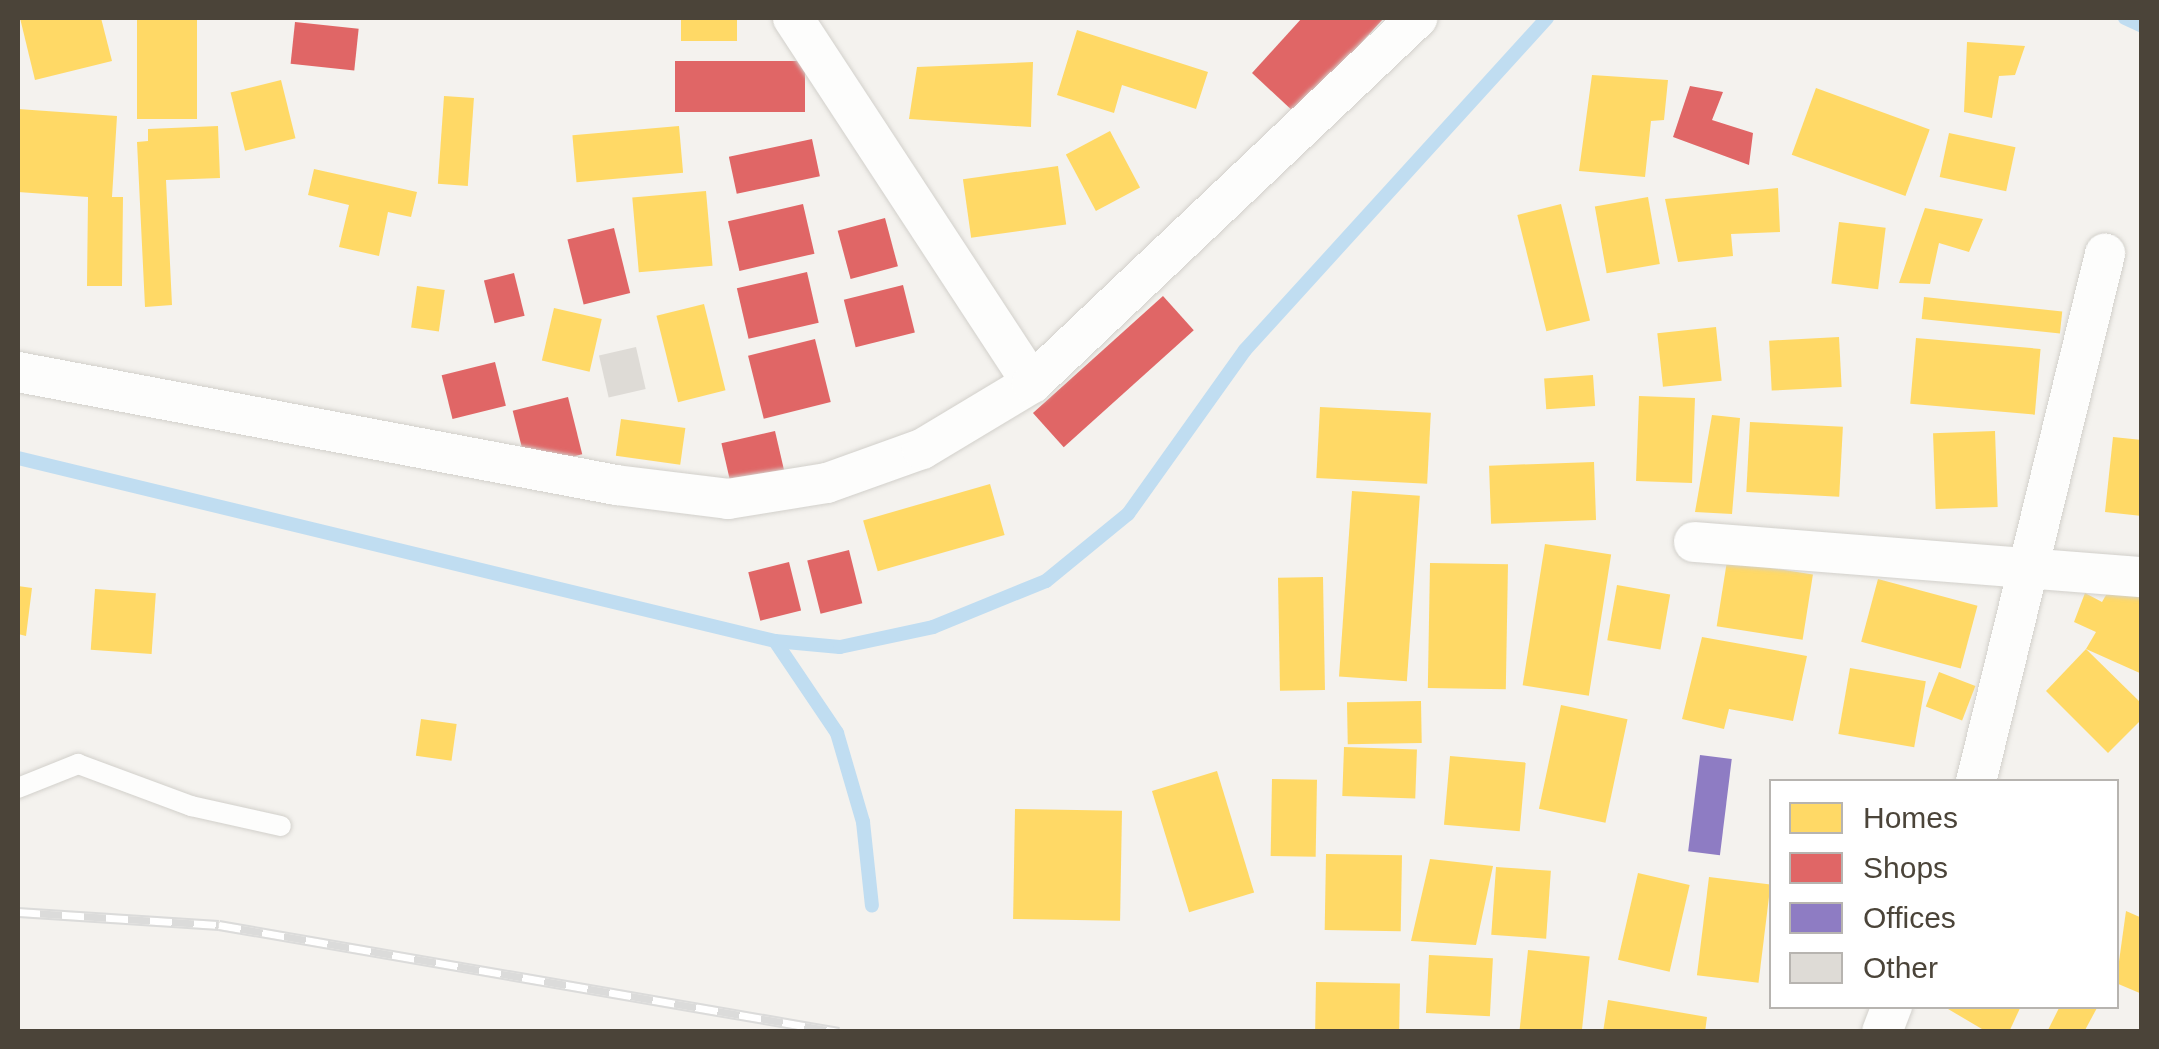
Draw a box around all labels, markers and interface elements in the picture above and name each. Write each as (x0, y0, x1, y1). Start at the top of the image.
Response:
legend (1769, 779, 2119, 1009)
text: Homes (1863, 801, 1958, 834)
text: Shops (1863, 851, 1948, 884)
text: Offices (1863, 901, 1956, 934)
text: Other (1863, 951, 1938, 984)

